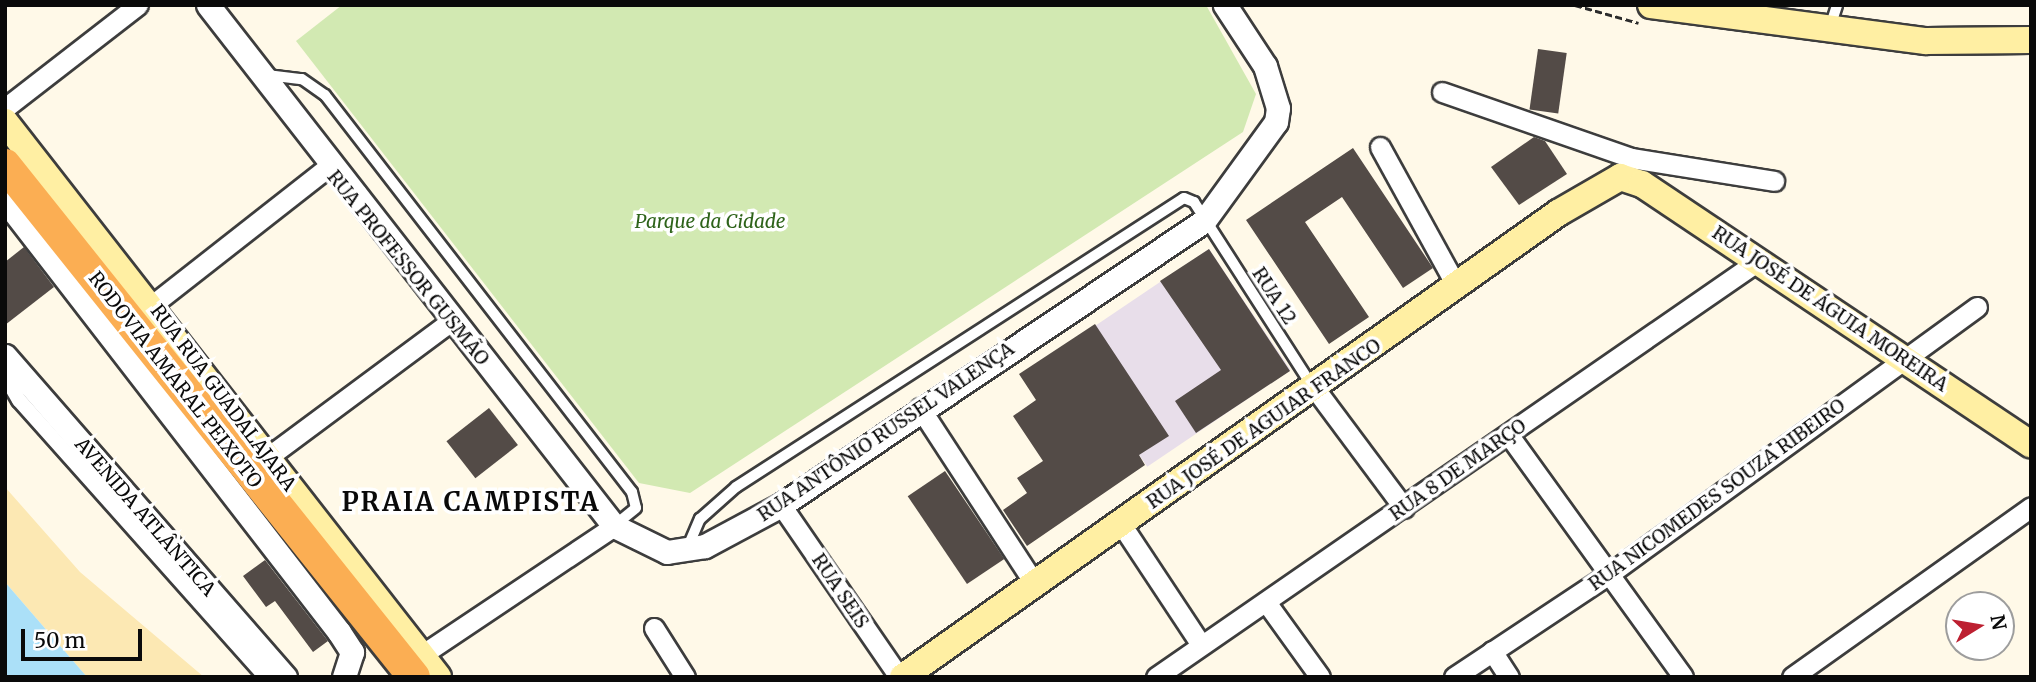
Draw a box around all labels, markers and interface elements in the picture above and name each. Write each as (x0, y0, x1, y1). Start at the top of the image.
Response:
street label: RUA PROFESSOR GUSMÃO (322, 166, 494, 370)
park label: Parque da Cidade (635, 211, 785, 233)
street label: RUA JOSÉ DE ÁGUIA MOREIRA (1708, 221, 1952, 397)
street label: RUA 12 (1247, 263, 1301, 329)
street label: RODOVIA AMARAL PEIXOTO (83, 267, 267, 493)
street label: RUA RUA GUADALAJARA (145, 300, 301, 496)
street label: RUA JOSÉ DE AGUIAR FRANCO (1142, 334, 1386, 514)
street label: RUA ANTÔNIO RUSSEL VALENÇA (754, 337, 1018, 527)
street label: RUA NICOMEDES SOUZA RIBEIRO (1584, 394, 1850, 596)
street label: RUA 8 DE MARÇO (1385, 414, 1531, 526)
street label: AVENIDA ATLÂNTICA (70, 433, 220, 601)
district label: PRAIA CAMPISTA (343, 486, 599, 518)
street label: RUA SEIS (807, 549, 873, 633)
north arrow (1945, 591, 2015, 661)
text: N (1985, 613, 2012, 632)
scale bar (24, 616, 145, 660)
text: 50 m (34, 627, 85, 654)

